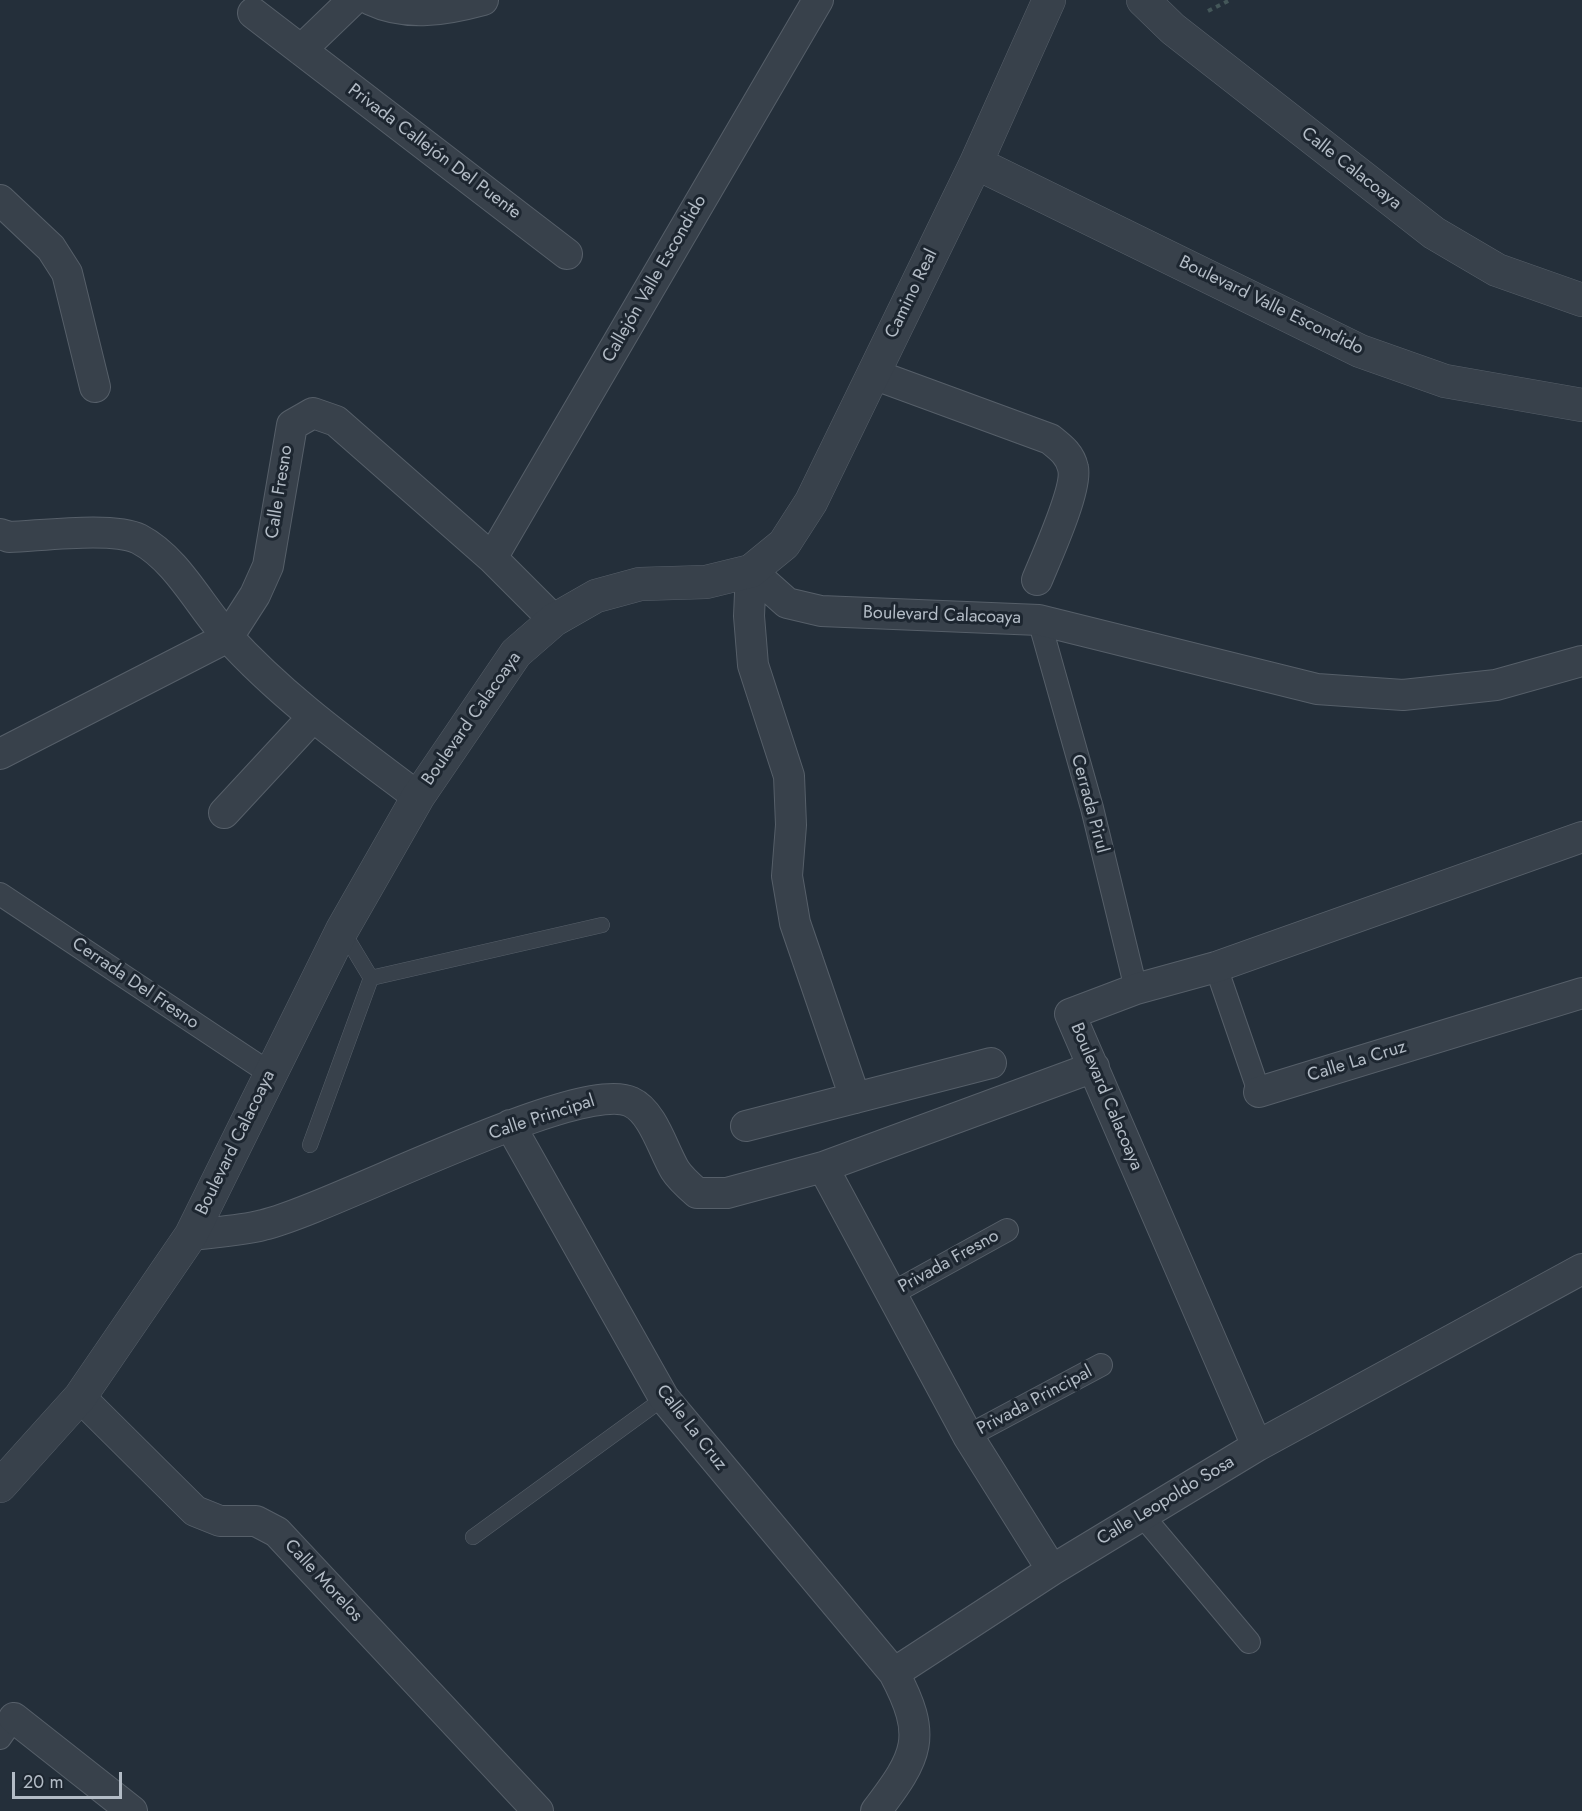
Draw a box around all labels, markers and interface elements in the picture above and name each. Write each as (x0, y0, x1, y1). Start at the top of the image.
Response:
street label: Privada Callejón Del Puente (343, 80, 525, 224)
street label: Calle Calacoaya (1297, 123, 1405, 215)
street label: Callejón Valle Escondido (598, 192, 712, 366)
street label: Camino Real (881, 246, 943, 342)
street label: Boulevard Valle Escondido (1175, 252, 1367, 360)
street label: Calle Fresno (262, 444, 298, 540)
street label: Boulevard Calacoaya (863, 602, 1021, 630)
street label: Boulevard Calacoaya (418, 648, 526, 790)
street label: Cerrada Pirul (1065, 752, 1113, 856)
street label: Cerrada Del Fresno (67, 934, 203, 1034)
street label: Boulevard Calacoaya (1065, 1020, 1147, 1174)
street label: Calle La Cruz (1305, 1037, 1409, 1087)
street label: Boulevard Calacoaya (192, 1067, 280, 1219)
street label: Calle Principal (486, 1091, 598, 1145)
street label: Privada Fresno (895, 1226, 1003, 1298)
street label: Privada Principal (974, 1362, 1096, 1440)
street label: Calle La Cruz (651, 1381, 731, 1475)
street label: Calle Leopoldo Sosa (1093, 1451, 1239, 1551)
street label: Calle Morelos (279, 1535, 367, 1627)
scale bar (15, 1760, 124, 1798)
text: 20 m (23, 1769, 63, 1795)

